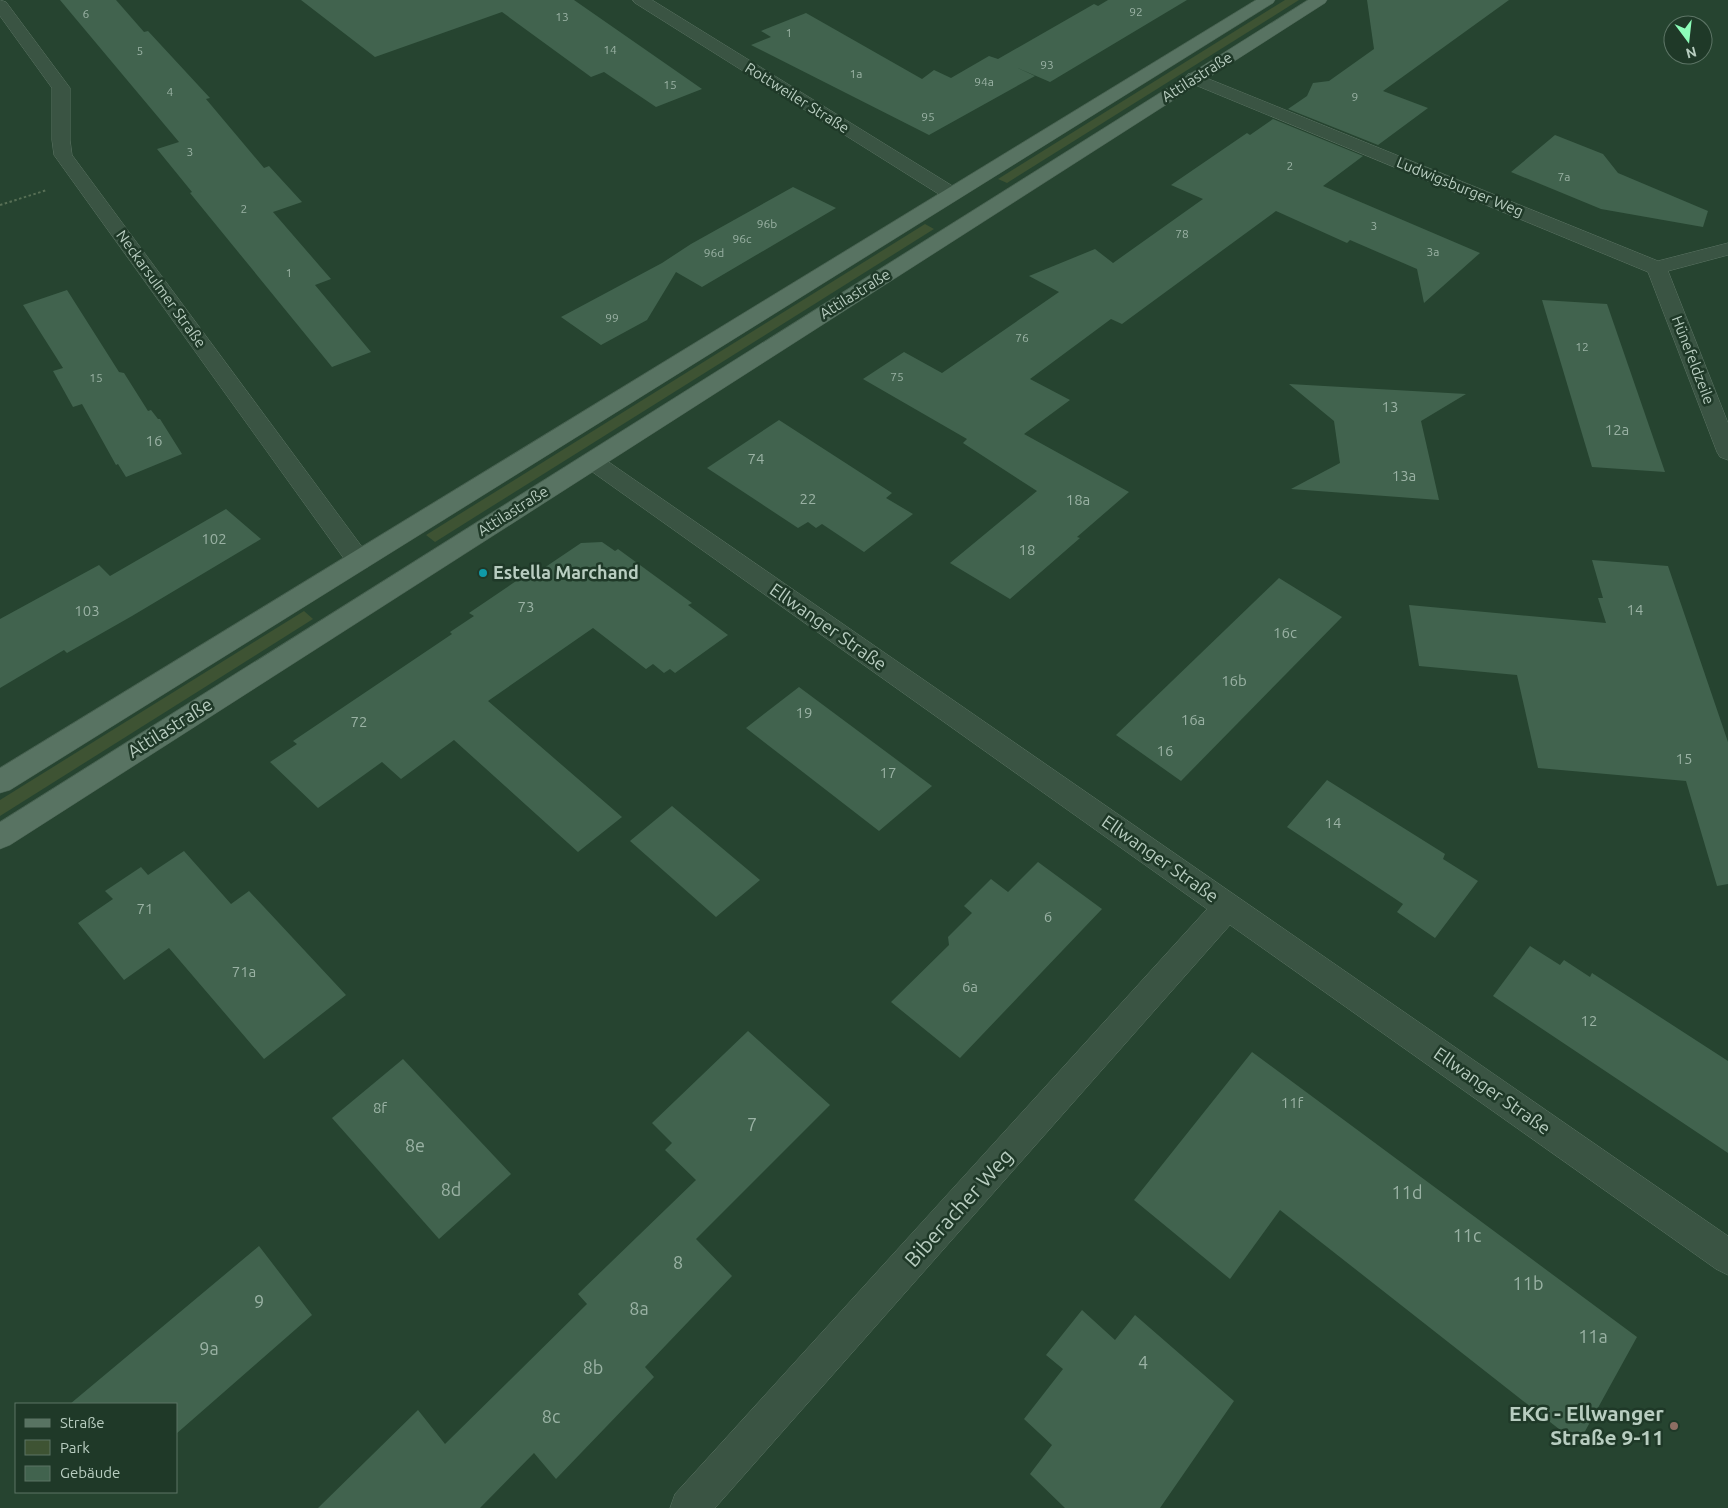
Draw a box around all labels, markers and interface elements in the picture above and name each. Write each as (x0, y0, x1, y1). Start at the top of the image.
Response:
house number: 92 (1129, 5, 1143, 18)
house number: 6 (83, 7, 90, 20)
house number: 13 (555, 10, 569, 23)
north arrow (1663, 15, 1713, 65)
house number: 1 (786, 26, 792, 39)
house number: 14 (603, 43, 617, 56)
text: N (1684, 43, 1698, 62)
house number: 5 (137, 44, 143, 57)
street label: Attilastraße (1158, 48, 1235, 105)
house number: 93 (1040, 58, 1054, 71)
street label: Rottweiler Straße (742, 59, 852, 136)
house number: 1a (850, 67, 862, 80)
house number: 94a (974, 75, 994, 88)
house number: 15 (663, 78, 677, 91)
house number: 4 (167, 85, 174, 98)
house number: 9 (1352, 90, 1358, 103)
house number: 95 (921, 110, 935, 123)
house number: 3 (187, 145, 193, 158)
street label: Ludwigsburger Weg (1394, 153, 1526, 220)
house number: 2 (1287, 159, 1293, 172)
house number: 7a (1558, 170, 1570, 183)
house number: 2 (241, 202, 247, 215)
house number: 96b (757, 217, 777, 230)
house number: 3 (1371, 219, 1377, 232)
street label: Neckarsulmer Straße (113, 227, 210, 351)
house number: 78 (1175, 227, 1189, 240)
house number: 96c (732, 232, 752, 245)
house number: 3a (1427, 245, 1439, 258)
house number: 96d (704, 246, 724, 259)
street label: Attilastraße (816, 265, 893, 322)
house number: 1 (286, 266, 292, 279)
house number: 99 (605, 311, 619, 324)
street label: Hünefeldzeile (1669, 313, 1718, 406)
house number: 76 (1015, 331, 1029, 344)
house number: 12 (1575, 340, 1589, 353)
house number: 75 (890, 370, 904, 383)
house number: 15 (89, 371, 103, 384)
house number: 13 (1382, 398, 1398, 415)
house number: 12a (1605, 421, 1629, 438)
house number: 16 (146, 432, 162, 449)
house number: 74 (748, 450, 764, 467)
house number: 13a (1392, 467, 1416, 484)
street label: Attilastraße (474, 482, 551, 539)
house number: 22 (800, 490, 816, 507)
house number: 18a (1066, 491, 1090, 508)
house number: 102 (201, 530, 227, 547)
house number: 18 (1019, 541, 1035, 558)
place label: Estella Marchand (493, 562, 639, 582)
marker: Estella Marchand (477, 567, 489, 579)
street label: Ellwanger Straße (766, 579, 891, 674)
house number: 73 (518, 598, 534, 615)
house number: 14 (1627, 601, 1643, 618)
house number: 103 (74, 602, 100, 619)
house number: 16c (1273, 624, 1297, 641)
house number: 16b (1221, 672, 1247, 689)
street label: Attilastraße (123, 693, 215, 761)
house number: 19 (796, 704, 812, 721)
house number: 16a (1181, 711, 1205, 728)
house number: 72 (351, 713, 367, 730)
house number: 16 (1157, 742, 1173, 759)
house number: 15 (1676, 750, 1692, 767)
house number: 17 (880, 764, 896, 781)
street label: Ellwanger Straße (1098, 811, 1223, 906)
house number: 14 (1325, 814, 1341, 831)
house number: 71 (137, 900, 153, 917)
house number: 6 (1044, 908, 1052, 925)
house number: 71a (232, 963, 256, 980)
house number: 6a (962, 978, 978, 995)
house number: 12 (1581, 1012, 1597, 1029)
street label: Ellwanger Straße (1430, 1043, 1555, 1138)
house number: 11f (1281, 1094, 1304, 1111)
house number: 8f (373, 1099, 387, 1116)
house number: 7 (747, 1114, 757, 1134)
house number: 8e (405, 1135, 425, 1155)
street label: Biberacher Weg (899, 1144, 1017, 1271)
house number: 8d (441, 1179, 461, 1199)
house number: 11d (1392, 1182, 1422, 1202)
house number: 11c (1453, 1225, 1481, 1245)
house number: 8 (673, 1252, 683, 1272)
house number: 11b (1513, 1273, 1543, 1293)
house number: 9 (254, 1291, 264, 1311)
house number: 8a (629, 1298, 649, 1318)
house number: 11a (1578, 1326, 1608, 1346)
house number: 9a (199, 1338, 219, 1358)
house number: 4 (1138, 1352, 1148, 1372)
house number: 8b (583, 1357, 603, 1377)
place label: EKG - Ellwanger Straße 9-11 (1509, 1401, 1664, 1449)
legend (15, 1403, 178, 1493)
house number: 8c (542, 1406, 560, 1426)
text: Straße (60, 1414, 104, 1431)
marker: EKG - Ellwanger Straße 9-11 (1668, 1420, 1680, 1432)
text: Park (60, 1439, 90, 1456)
text: Gebäude (60, 1464, 120, 1481)

